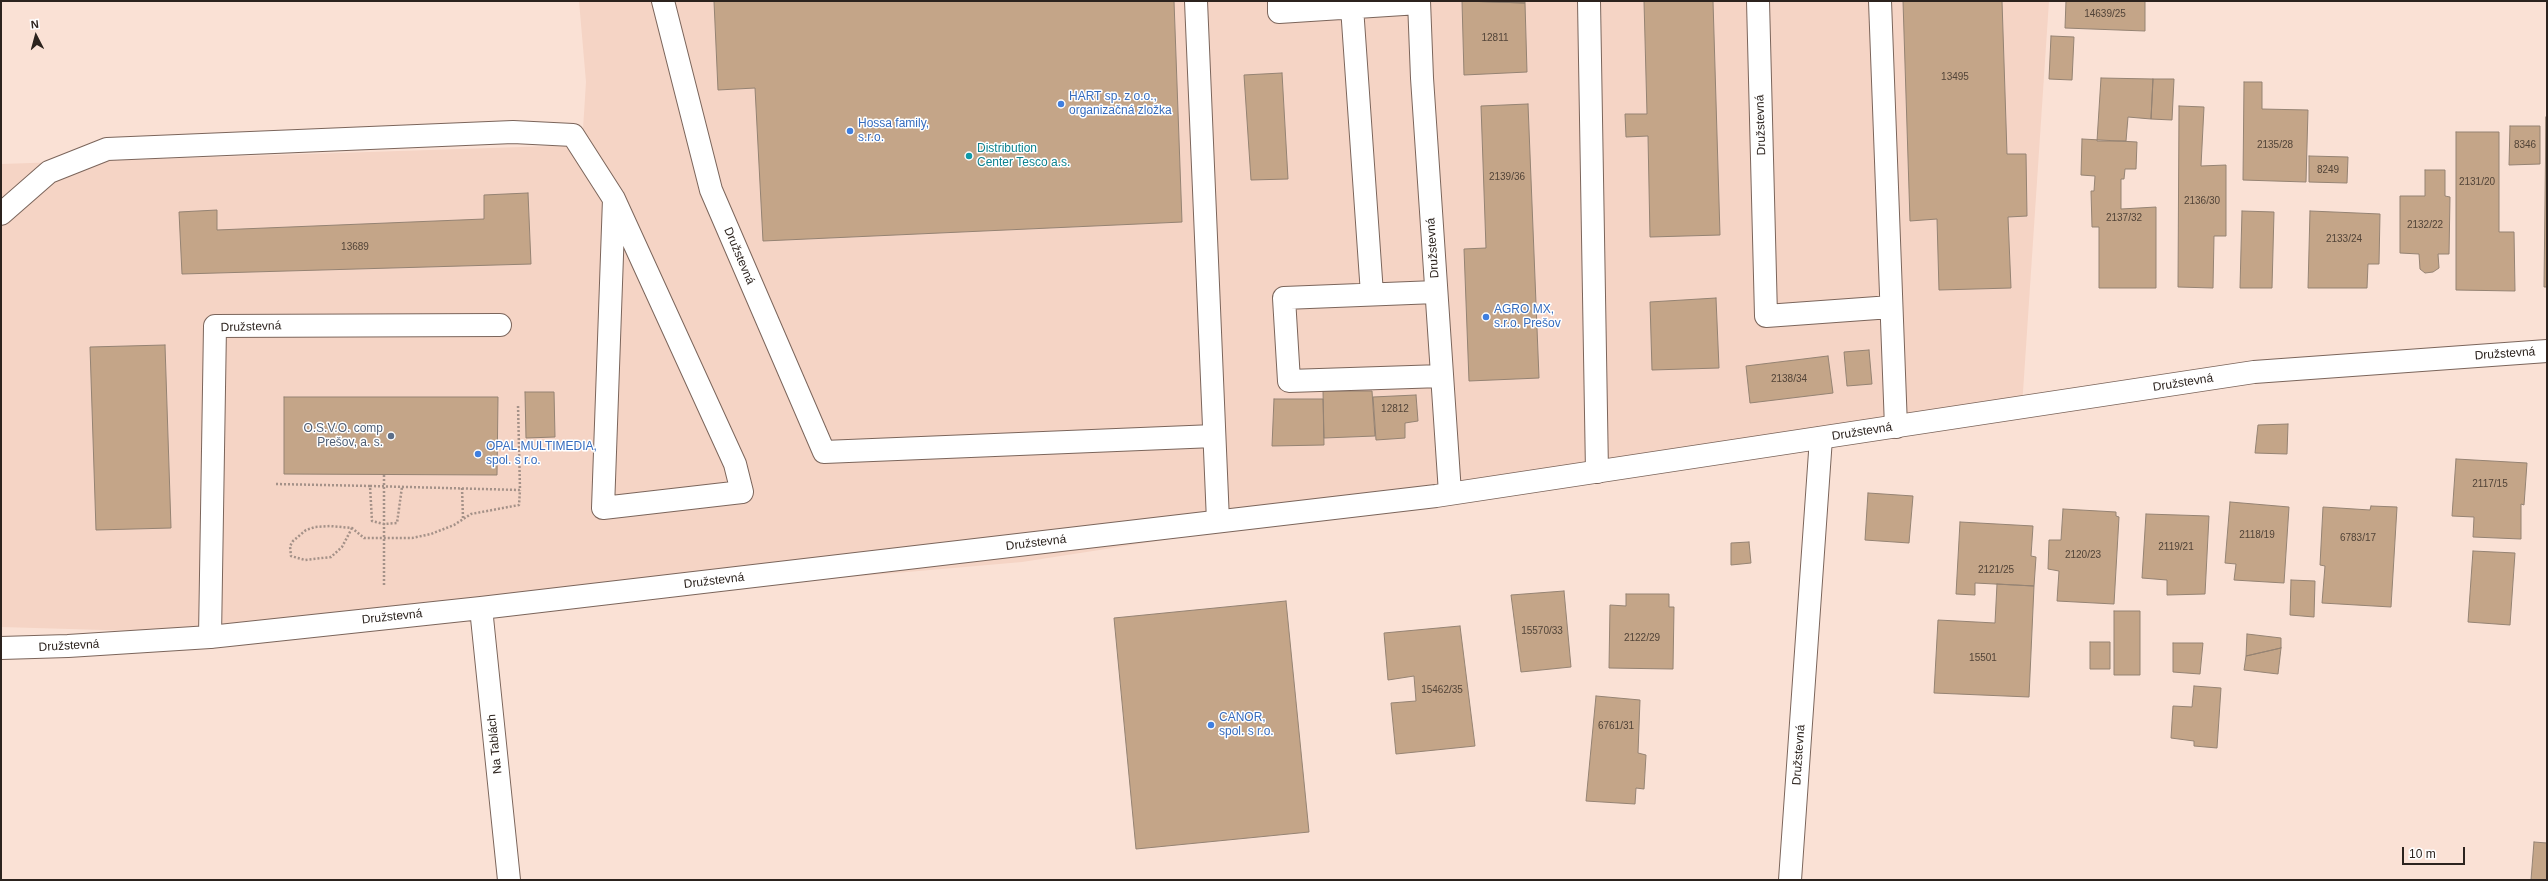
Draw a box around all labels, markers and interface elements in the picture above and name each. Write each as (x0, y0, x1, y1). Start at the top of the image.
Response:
house number: 14639/25 (2084, 8, 2126, 20)
north arrow (16, 16, 56, 56)
text: N (30, 18, 39, 30)
house number: 12811 (1481, 32, 1509, 44)
house number: 13495 (1941, 71, 1969, 83)
place label: HART sp. z o.o., organizačná zložka (1069, 90, 1172, 118)
street label: Družstevná (1753, 94, 1769, 156)
marker: HART sp. z o.o., organizačná zložka (1056, 99, 1066, 109)
place label: Hossa family, s.r.o. (858, 117, 929, 145)
marker: Hossa family, s.r.o. (845, 126, 855, 136)
house number: 2135/28 (2257, 139, 2293, 151)
house number: 8346 (2514, 139, 2536, 151)
place label: Distribution Center Tesco a.s. (977, 142, 1070, 170)
marker: Distribution Center Tesco a.s. (964, 151, 974, 161)
house number: 8249 (2317, 164, 2339, 176)
house number: 2139/36 (1489, 171, 1525, 183)
house number: 2131/20 (2459, 176, 2495, 188)
house number: 2136/30 (2184, 195, 2220, 207)
house number: 2137/32 (2106, 212, 2142, 224)
street label: Družstevná (1424, 217, 1442, 279)
house number: 2132/22 (2407, 219, 2443, 231)
street label: Družstevná (721, 225, 757, 287)
house number: 2133/24 (2326, 233, 2362, 245)
house number: 13689 (341, 241, 369, 253)
place label: AGRO MX, s.r.o. Prešov (1494, 303, 1561, 331)
marker: AGRO MX, s.r.o. Prešov (1481, 312, 1491, 322)
street label: Družstevná (220, 319, 282, 335)
street label: Družstevná (2474, 345, 2536, 363)
street label: Družstevná (2152, 371, 2214, 395)
house number: 2138/34 (1771, 373, 1807, 385)
house number: 12812 (1381, 403, 1409, 415)
street label: Družstevná (1831, 420, 1893, 444)
place label: O.S.V.O. comp Prešov, a. s. (303, 422, 383, 450)
marker: O.S.V.O. comp Prešov, a. s. (386, 431, 396, 441)
place label: OPAL MULTIMEDIA, spol. s r.o. (486, 440, 597, 468)
marker: OPAL MULTIMEDIA, spol. s r.o. (473, 449, 483, 459)
house number: 2117/15 (2472, 478, 2508, 490)
house number: 2118/19 (2239, 529, 2275, 541)
street label: Družstevná (1005, 532, 1067, 554)
house number: 6783/17 (2340, 532, 2376, 544)
house number: 2119/21 (2158, 541, 2194, 553)
house number: 2120/23 (2065, 549, 2101, 561)
house number: 2121/25 (1978, 564, 2014, 576)
street label: Družstevná (683, 570, 745, 592)
street label: Družstevná (361, 607, 423, 627)
house number: 15570/33 (1521, 625, 1563, 637)
house number: 2122/29 (1624, 632, 1660, 644)
street label: Družstevná (38, 637, 100, 655)
house number: 15501 (1969, 652, 1997, 664)
house number: 15462/35 (1421, 684, 1463, 696)
place label: CANOR, spol. s r.o. (1219, 711, 1274, 739)
street label: Na Tablách (485, 713, 505, 775)
marker: CANOR, spol. s r.o. (1206, 720, 1216, 730)
house number: 6761/31 (1598, 720, 1634, 732)
street label: Družstevná (1790, 724, 1808, 786)
scale bar (2404, 839, 2467, 865)
text: 10 m (2409, 847, 2436, 861)

